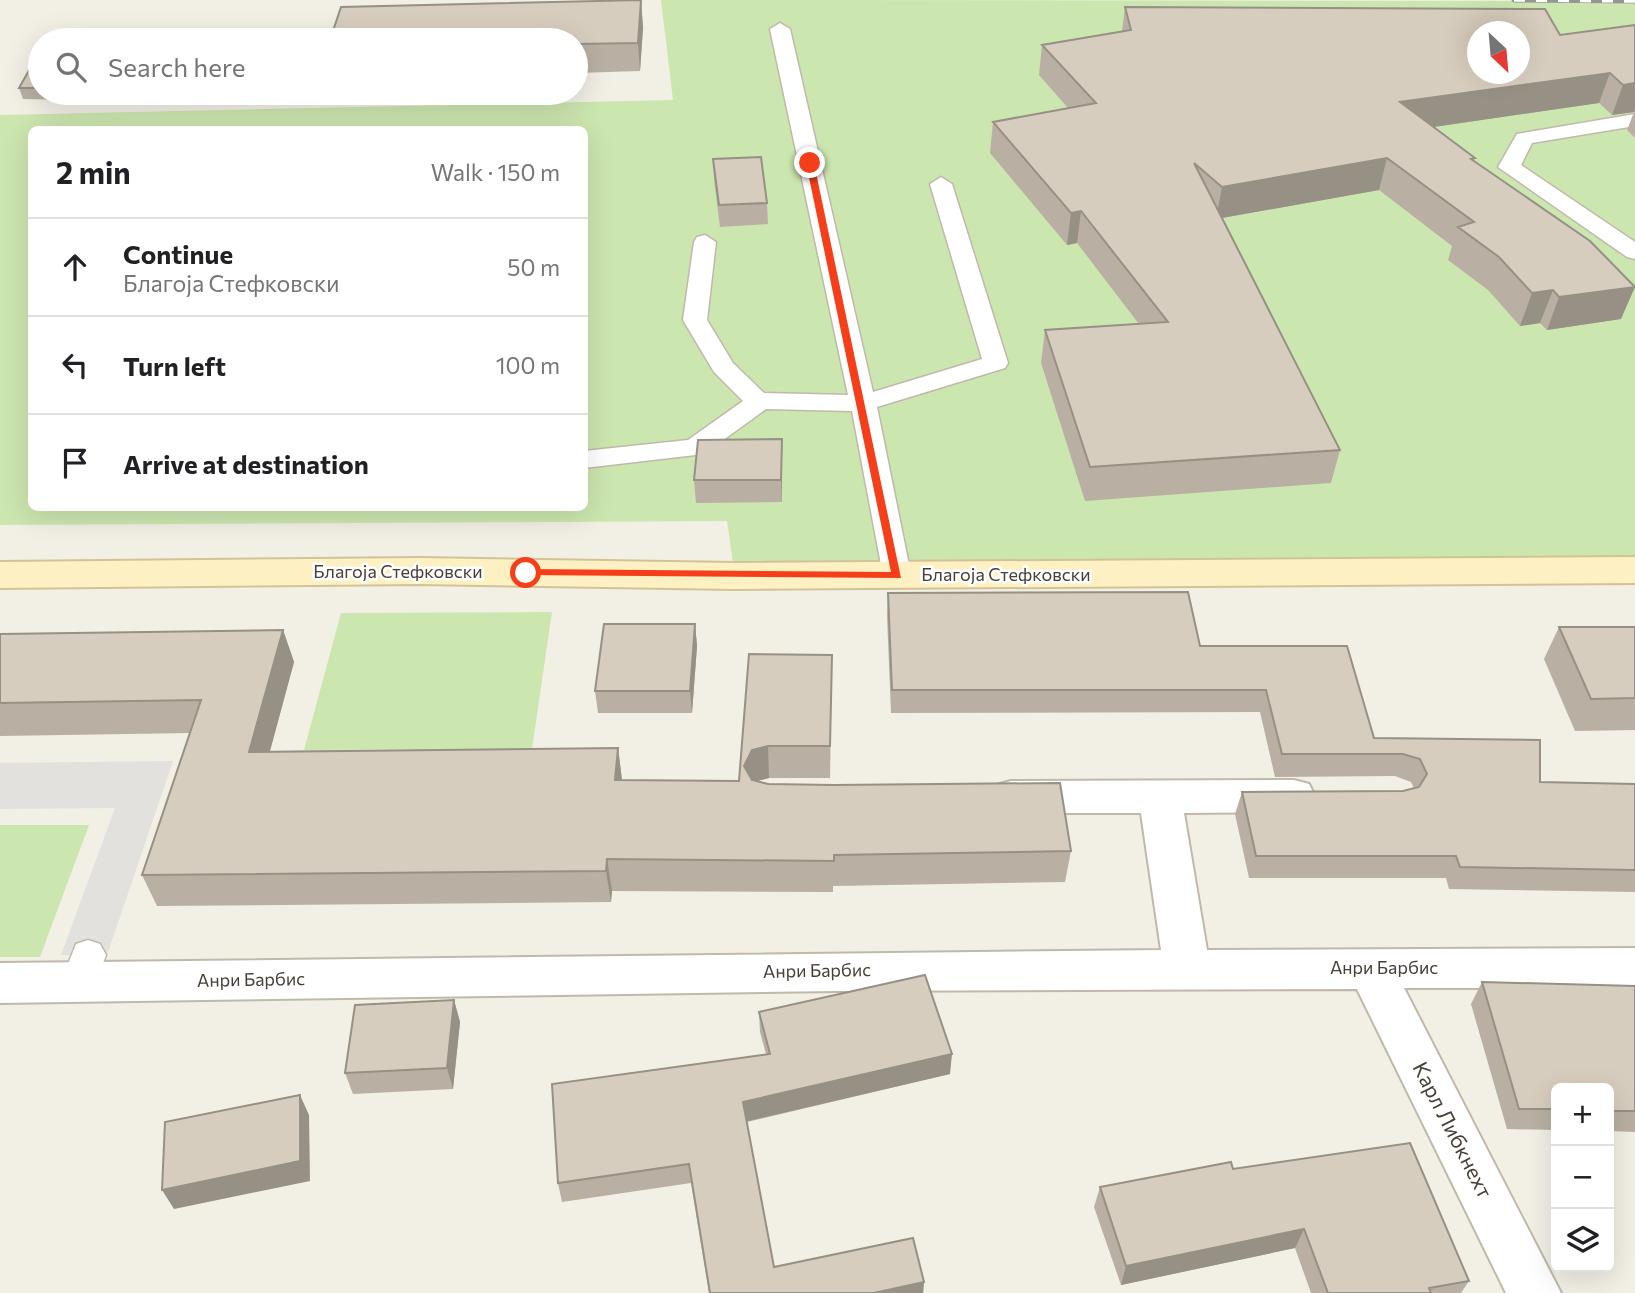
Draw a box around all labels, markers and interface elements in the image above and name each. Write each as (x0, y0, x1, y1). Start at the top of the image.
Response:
north arrow (1467, 21, 1530, 84)
search box (28, 28, 588, 105)
icon: search (52, 48, 90, 86)
text: Search here (108, 51, 246, 82)
route end (794, 147, 825, 178)
text: 2 min (56, 153, 131, 190)
text: Walk · 150 m (431, 158, 560, 186)
text: Continue (123, 238, 233, 269)
icon: ahead (56, 248, 94, 286)
text: 50 m (507, 253, 560, 281)
text: Благоја Стефковски (123, 269, 339, 297)
icon: left (56, 346, 94, 384)
text: Turn left (123, 350, 226, 381)
text: 100 m (496, 351, 560, 379)
icon: arrive (56, 444, 94, 482)
text: Arrive at destination (123, 448, 369, 479)
route start (510, 557, 541, 588)
street label: Благоја Стефковски (313, 560, 483, 582)
street label: Благоја Стефковски (921, 563, 1091, 585)
street label: Анри Барбис (1330, 956, 1438, 978)
street label: Анри Барбис (763, 958, 871, 982)
street label: Анри Барбис (197, 967, 305, 991)
street label: Карл Либкнехт (1408, 1057, 1498, 1202)
map controls (1551, 1083, 1614, 1272)
button: + (1551, 1083, 1614, 1146)
button: − (1551, 1146, 1614, 1209)
button: layers (1551, 1209, 1614, 1272)

